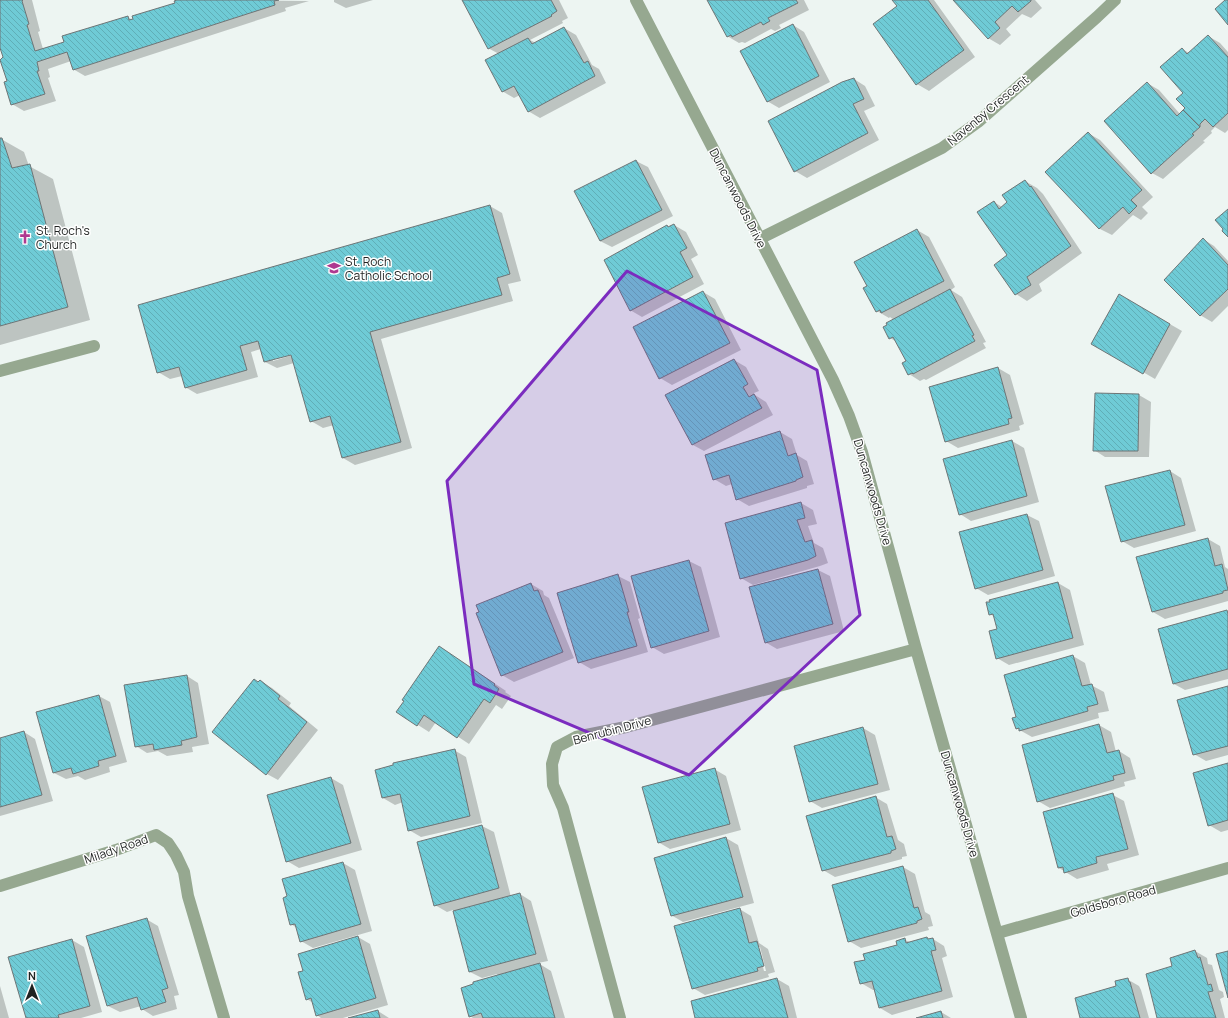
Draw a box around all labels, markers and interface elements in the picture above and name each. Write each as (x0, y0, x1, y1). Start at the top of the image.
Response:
street label: Navenby Crescent (944, 71, 1032, 149)
street label: Duncanwoods Drive (706, 145, 770, 251)
place label: St. Roch's Church (36, 222, 90, 253)
church icon: St. Roch's Church (17, 229, 33, 245)
place label: St. Roch Catholic School (345, 253, 432, 284)
school or university icon: St. Roch Catholic School (326, 260, 342, 276)
street label: Duncanwoods Drive (850, 437, 896, 547)
street label: Benrubin Drive (571, 711, 653, 749)
street label: Duncanwoods Drive (937, 749, 983, 859)
street label: Milady Road (82, 830, 150, 868)
street label: Goldsboro Road (1068, 881, 1158, 921)
north arrow (12, 966, 52, 1006)
text: N (28, 968, 36, 983)

